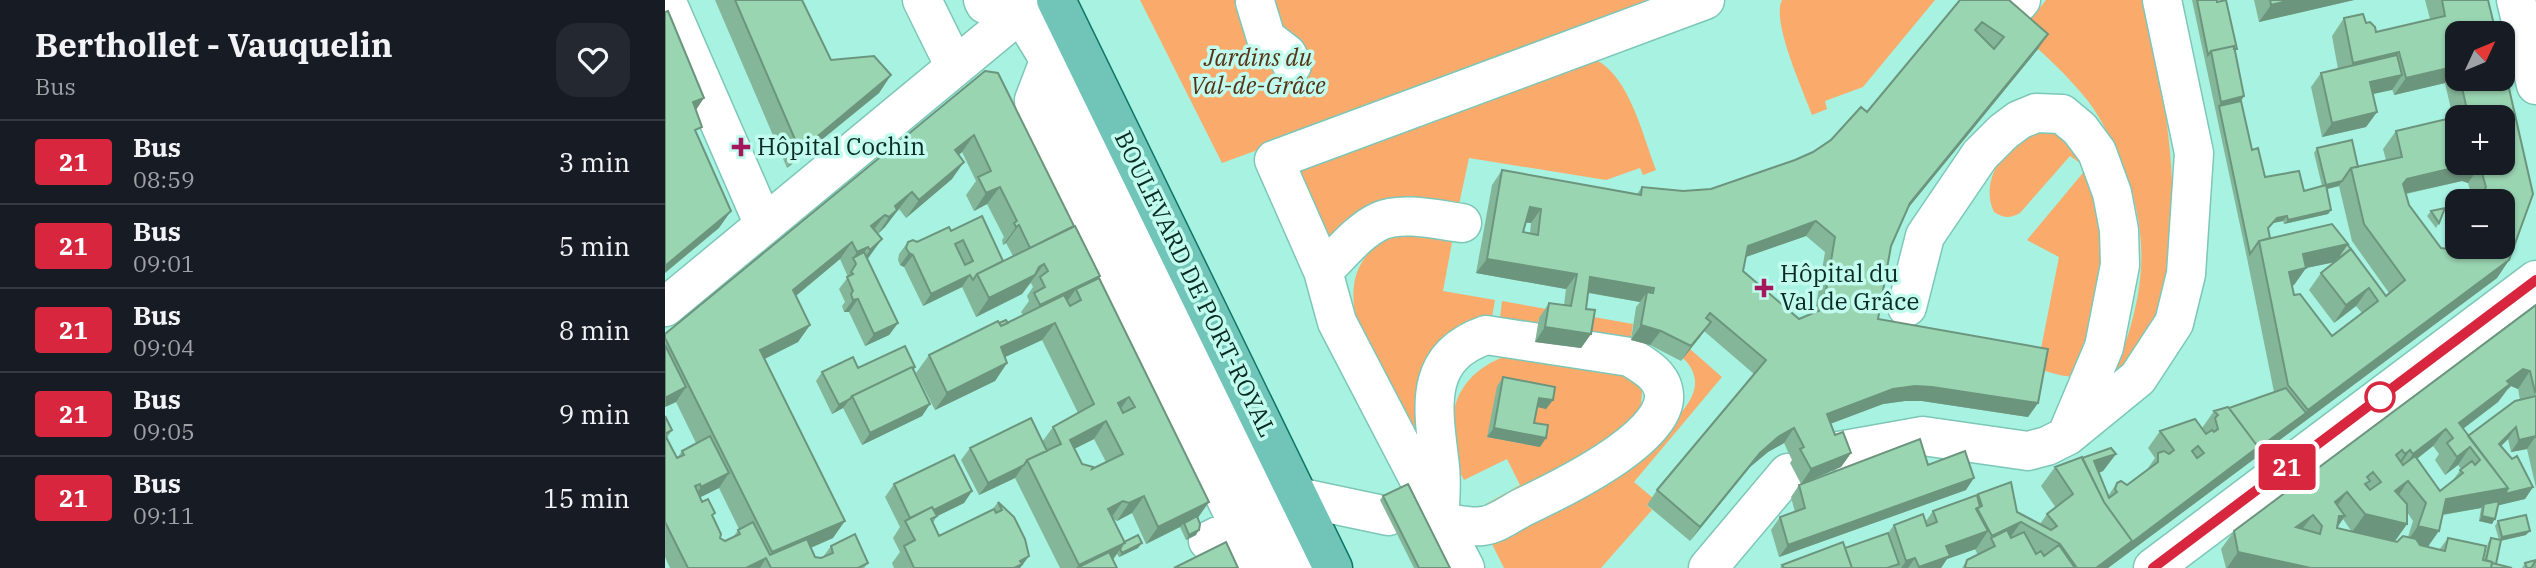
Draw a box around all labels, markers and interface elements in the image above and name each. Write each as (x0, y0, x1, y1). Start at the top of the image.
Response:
north arrow (2445, 21, 2515, 91)
map controls (2445, 21, 2515, 259)
text: Berthollet - Vauquelin (35, 23, 393, 66)
button: heart (556, 23, 630, 97)
park label: Jardins du Val-de-Grâce (1190, 41, 1326, 101)
text: Bus (35, 71, 76, 101)
button: + (2445, 105, 2515, 175)
street label: BOULEVARD DE PORT-ROYAL (1108, 125, 1284, 442)
text: Bus (133, 130, 181, 164)
place label: Hôpital Cochin (757, 130, 925, 162)
marker: Hôpital Cochin (731, 137, 751, 157)
text: 3 min (559, 145, 630, 179)
text: 21 (59, 146, 88, 178)
text: 08:59 (133, 164, 195, 194)
button: − (2445, 189, 2515, 259)
text: Bus (133, 214, 181, 248)
text: 5 min (559, 229, 630, 263)
text: 21 (59, 230, 88, 262)
text: 09:01 (133, 248, 195, 278)
place label: Hôpital du Val de Grâce (1780, 257, 1919, 317)
marker: Hôpital du Val de Grâce (1754, 278, 1774, 298)
text: Bus (133, 298, 181, 332)
text: 8 min (559, 313, 630, 347)
text: 21 (59, 314, 88, 346)
text: 09:04 (133, 332, 195, 362)
text: Bus (133, 382, 181, 416)
unlabelled marker (2365, 382, 2395, 412)
text: 9 min (559, 397, 630, 431)
text: 21 (59, 398, 88, 430)
text: 09:05 (133, 416, 195, 446)
line badge: 21 (2255, 444, 2319, 490)
text: 21 (2273, 451, 2301, 483)
text: Bus (133, 466, 181, 500)
text: 15 min (543, 481, 630, 515)
text: 21 (59, 482, 88, 514)
text: 09:11 (133, 500, 195, 530)

